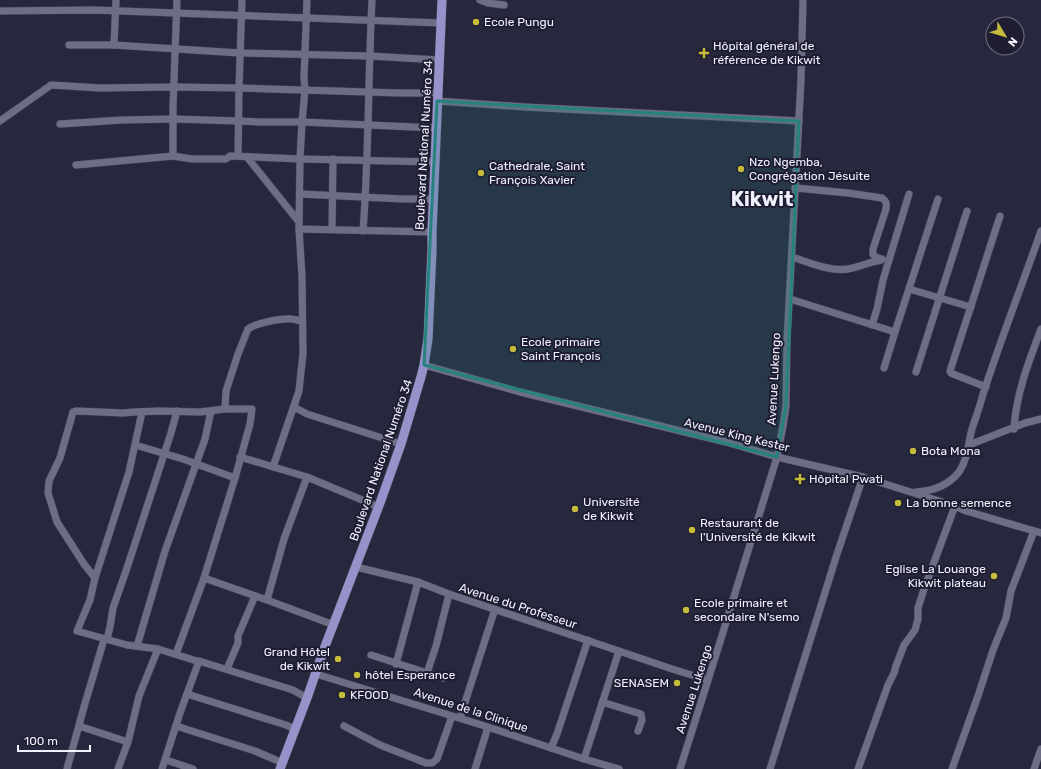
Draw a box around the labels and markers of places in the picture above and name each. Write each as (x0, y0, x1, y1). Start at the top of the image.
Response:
place label: Ecole Pungu (484, 15, 554, 29)
marker: Ecole Pungu (471, 17, 481, 27)
place label: Hôpital général de référence de Kikwit (713, 39, 821, 67)
marker: Hôpital général de référence de Kikwit (698, 47, 710, 59)
place label: Nzo Ngemba, Congrégation Jésuite (749, 155, 870, 183)
place label: Cathedrale, Saint François Xavier (489, 159, 585, 187)
marker: Nzo Ngemba, Congrégation Jésuite (736, 164, 746, 174)
marker: Cathedrale, Saint François Xavier (476, 168, 486, 178)
place label: Ecole primaire Saint François (521, 335, 601, 363)
marker: Ecole primaire Saint François (508, 344, 518, 354)
place label: Bota Mona (921, 444, 980, 458)
marker: Bota Mona (908, 446, 918, 456)
place label: Hôpital Pwati (809, 472, 883, 486)
marker: Hôpital Pwati (794, 473, 806, 485)
place label: Université de Kikwit (583, 495, 640, 523)
place label: La bonne semence (906, 496, 1012, 510)
marker: La bonne semence (893, 498, 903, 508)
marker: Université de Kikwit (570, 504, 580, 514)
place label: Restaurant de l'Université de Kikwit (700, 516, 816, 544)
marker: Restaurant de l'Université de Kikwit (687, 525, 697, 535)
place label: Eglise La Louange Kikwit plateau (885, 562, 986, 590)
marker: Eglise La Louange Kikwit plateau (989, 571, 999, 581)
place label: Ecole primaire et secondaire N'semo (694, 596, 800, 624)
marker: Ecole primaire et secondaire N'semo (681, 605, 691, 615)
place label: Grand Hôtel de Kikwit (264, 645, 330, 673)
marker: Grand Hôtel de Kikwit (333, 654, 343, 664)
place label: hôtel Esperance (365, 668, 456, 682)
marker: hôtel Esperance (352, 670, 362, 680)
place label: SENASEM (614, 676, 669, 690)
marker: SENASEM (672, 678, 682, 688)
place label: KFOOD (350, 688, 389, 702)
marker: KFOOD (337, 690, 347, 700)

